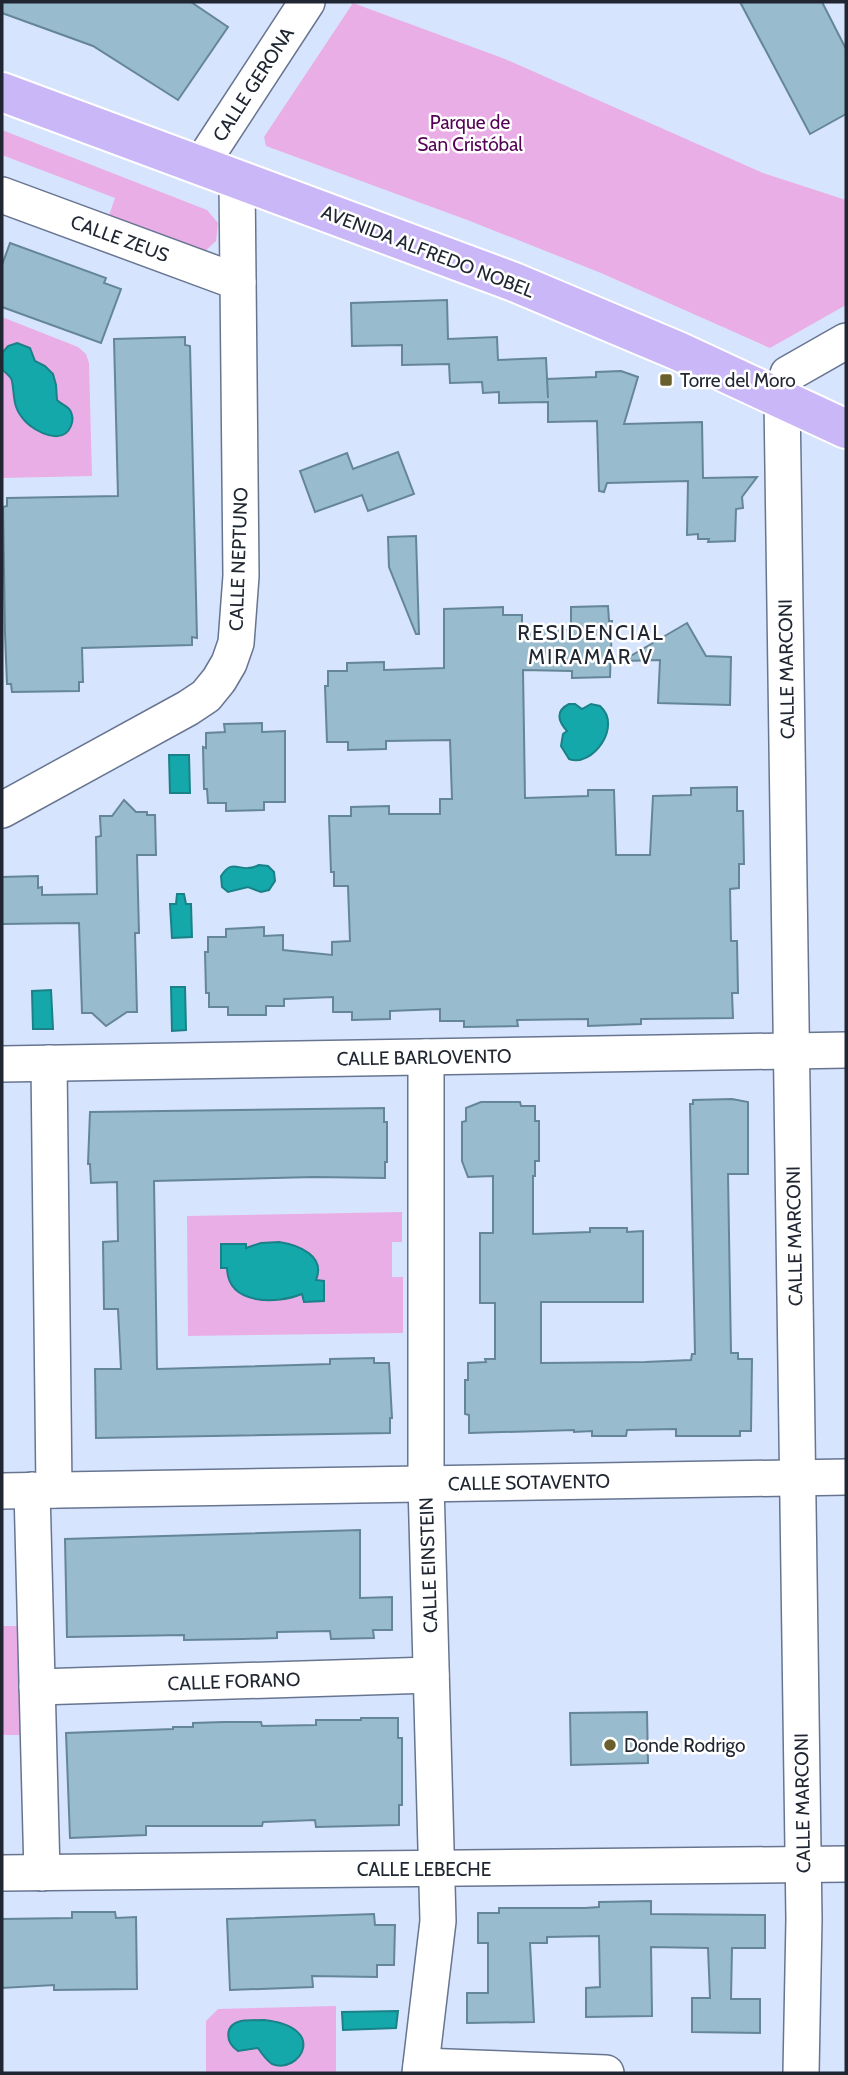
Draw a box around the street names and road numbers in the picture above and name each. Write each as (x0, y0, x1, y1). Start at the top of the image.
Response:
street label: CALLE GERONA (208, 23, 299, 146)
street label: AVENIDA ALFREDO NOBEL (318, 200, 538, 303)
street label: CALLE ZEUS (67, 210, 172, 267)
street label: CALLE NEPTUNO (224, 487, 253, 631)
street label: CALLE MARCONI (774, 599, 799, 739)
street label: CALLE BARLOVENTO (336, 1044, 512, 1071)
street label: CALLE MARCONI (782, 1166, 807, 1306)
street label: CALLE SOTAVENTO (448, 1470, 610, 1495)
street label: CALLE EINSTEIN (415, 1497, 442, 1633)
street label: CALLE FORANO (167, 1668, 301, 1695)
street label: CALLE MARCONI (790, 1733, 815, 1873)
street label: CALLE LEBECHE (357, 1858, 491, 1881)

